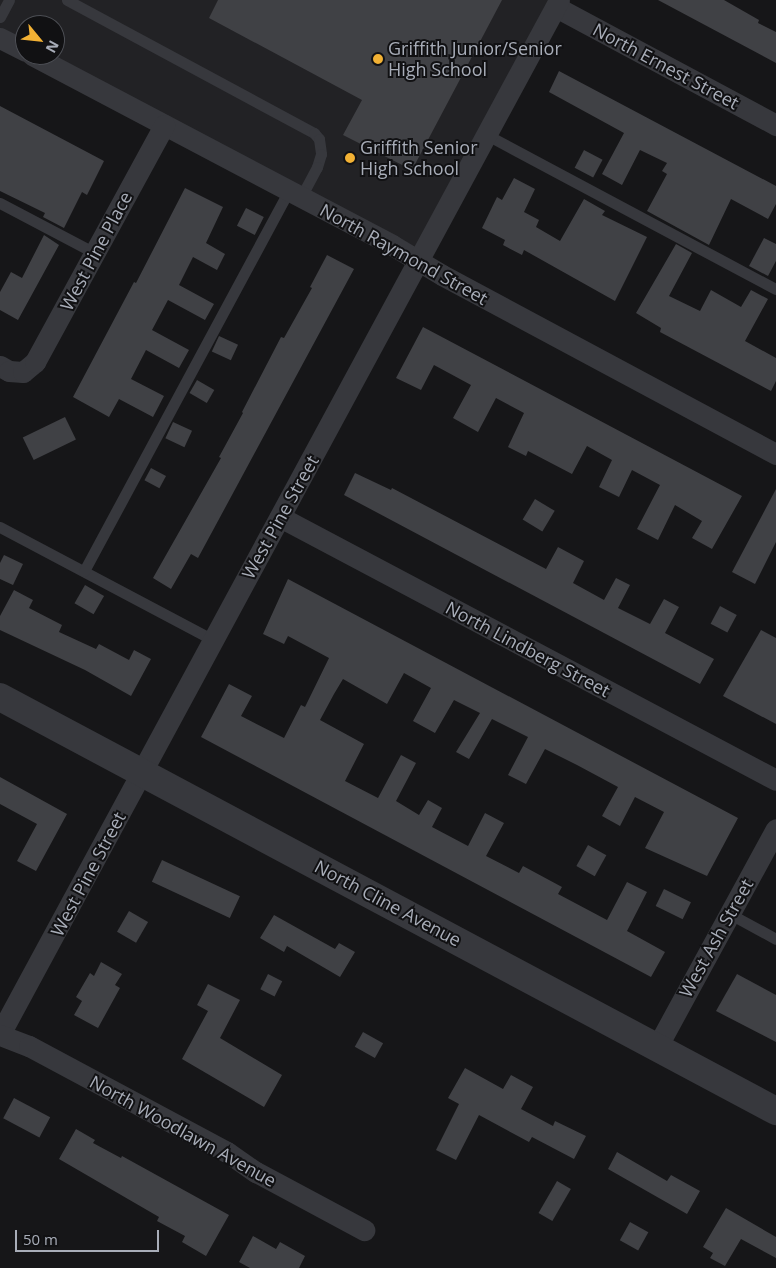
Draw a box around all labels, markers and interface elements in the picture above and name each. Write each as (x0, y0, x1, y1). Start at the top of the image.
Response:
north arrow (15, 15, 65, 65)
street label: North Ernest Street (589, 18, 743, 114)
text: N (42, 37, 64, 56)
place label: Griffith Junior/Senior High School (388, 38, 562, 80)
marker: Griffith Junior/Senior High School (372, 53, 384, 65)
place label: Griffith Senior High School (360, 137, 478, 180)
marker: Griffith Senior High School (344, 152, 356, 164)
street label: West Pine Place (56, 188, 136, 314)
street label: North Raymond Street (316, 199, 492, 309)
street label: West Pine Street (237, 451, 323, 583)
street label: North Lindberg Street (442, 596, 614, 702)
street label: West Pine Street (46, 808, 130, 940)
street label: North Cline Avenue (311, 855, 465, 951)
street label: West Ash Street (674, 875, 758, 1001)
street label: North Woodlawn Avenue (86, 1071, 280, 1191)
scale bar (18, 1220, 161, 1252)
text: 50 m (23, 1229, 58, 1249)

